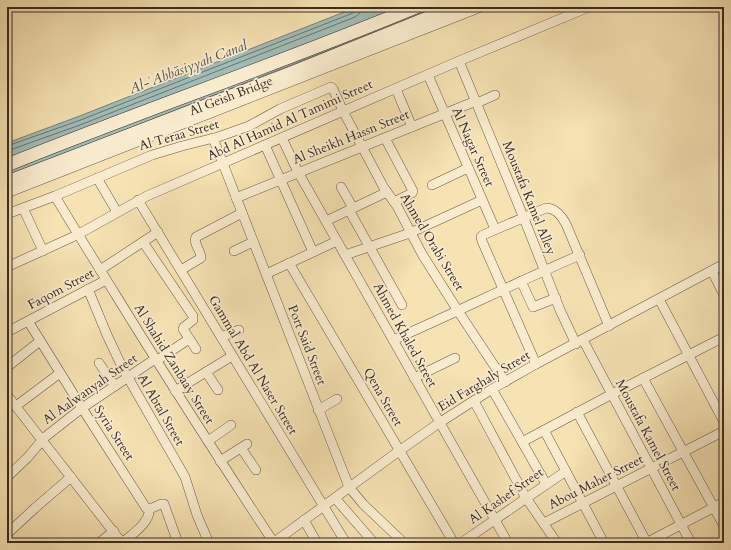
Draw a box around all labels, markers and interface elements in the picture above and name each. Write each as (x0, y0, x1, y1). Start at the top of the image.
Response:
water label: Al-ʿAbbāsiyyah Canal (125, 35, 251, 99)
street label: Al Geish Bridge (187, 72, 275, 120)
street label: Abd Al Hamid Al Tamimi Street (204, 75, 376, 165)
street label: Al Nagar Street (447, 104, 499, 190)
street label: Al Sheikh Hassn Street (290, 105, 412, 169)
street label: Al Teraa Street (137, 115, 221, 155)
street label: Moustafa Kamel Alley (498, 138, 560, 258)
street label: Ahmed Orabi Street (396, 190, 468, 294)
street label: Faqom Street (25, 264, 97, 314)
street label: Ahmed Khaled Street (369, 279, 441, 391)
street label: Gammal Abd Al Naser Street (204, 292, 302, 438)
street label: Al Shahid Zanbaay Street (130, 300, 218, 428)
street label: Port Said Street (283, 302, 331, 388)
street label: Eid Farghaly Street (434, 346, 534, 416)
street label: Al Aalwanyah Street (39, 349, 141, 429)
street label: Qena Street (359, 364, 407, 430)
street label: Al Abtal Street (133, 371, 189, 449)
street label: Moustafa Kamel Street (611, 376, 685, 494)
street label: Syria Street (90, 402, 138, 464)
street label: Abou Maher Street (545, 450, 647, 514)
street label: Al Kashef Street (465, 464, 547, 528)

